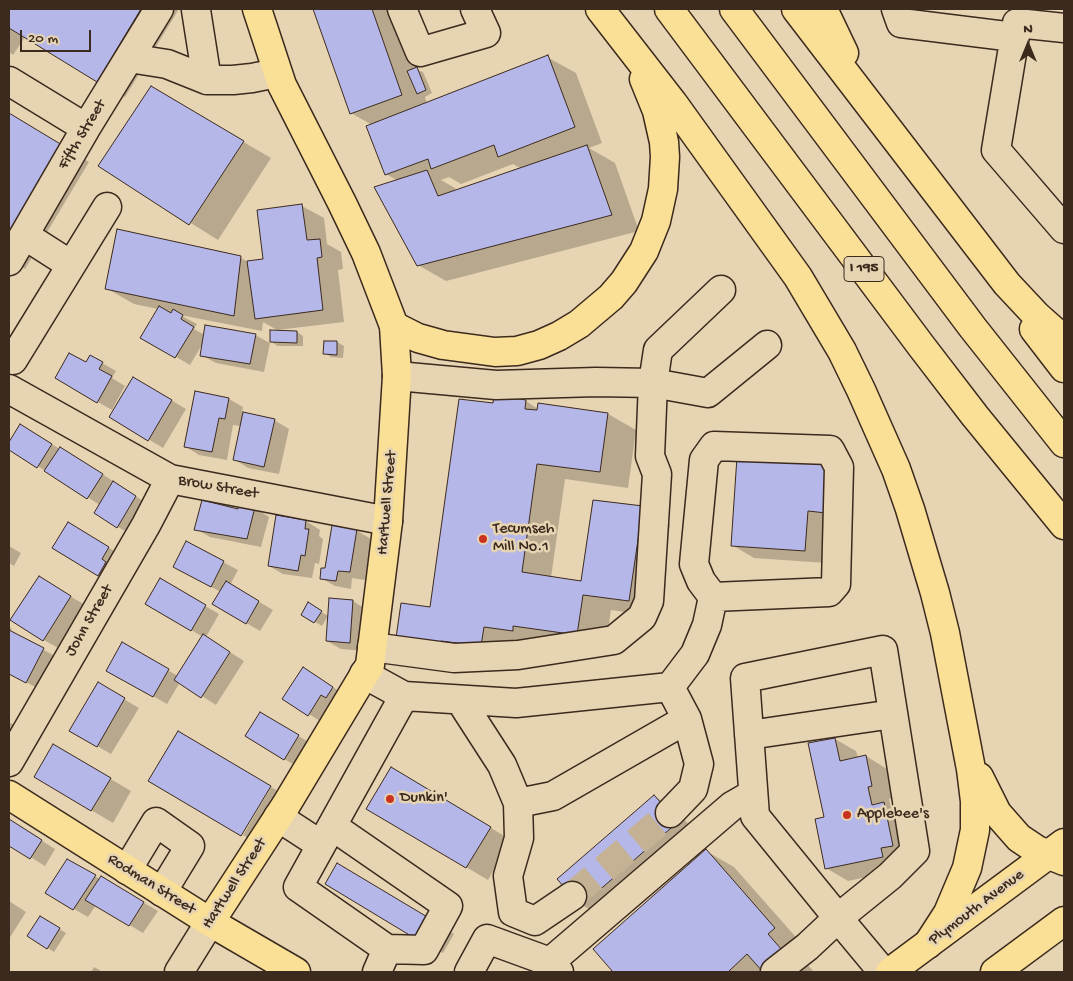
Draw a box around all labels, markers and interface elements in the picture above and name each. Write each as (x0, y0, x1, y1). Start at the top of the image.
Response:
scale bar (22, 20, 94, 52)
north arrow (1003, 20, 1053, 70)
text: N (1023, 21, 1033, 38)
text: 20 m (28, 30, 58, 48)
street label: Fifth Street (55, 97, 111, 173)
road number: I 195 (844, 256, 884, 282)
street label: Hartwell Street (374, 450, 402, 556)
street label: Brow Street (176, 472, 260, 504)
place label: Tecumseh Mill No.1 (493, 520, 554, 558)
marker: Tecumseh Mill No.1 (477, 533, 489, 545)
street label: John Street (62, 582, 118, 660)
place label: Dunkin' (400, 789, 448, 809)
marker: Dunkin' (384, 793, 396, 805)
place label: Applebee's (857, 805, 929, 825)
marker: Applebee's (841, 809, 853, 821)
street label: Hartwell Street (199, 835, 271, 933)
street label: Rodman Street (103, 850, 199, 920)
street label: Plymouth Avenue (926, 866, 1028, 950)

